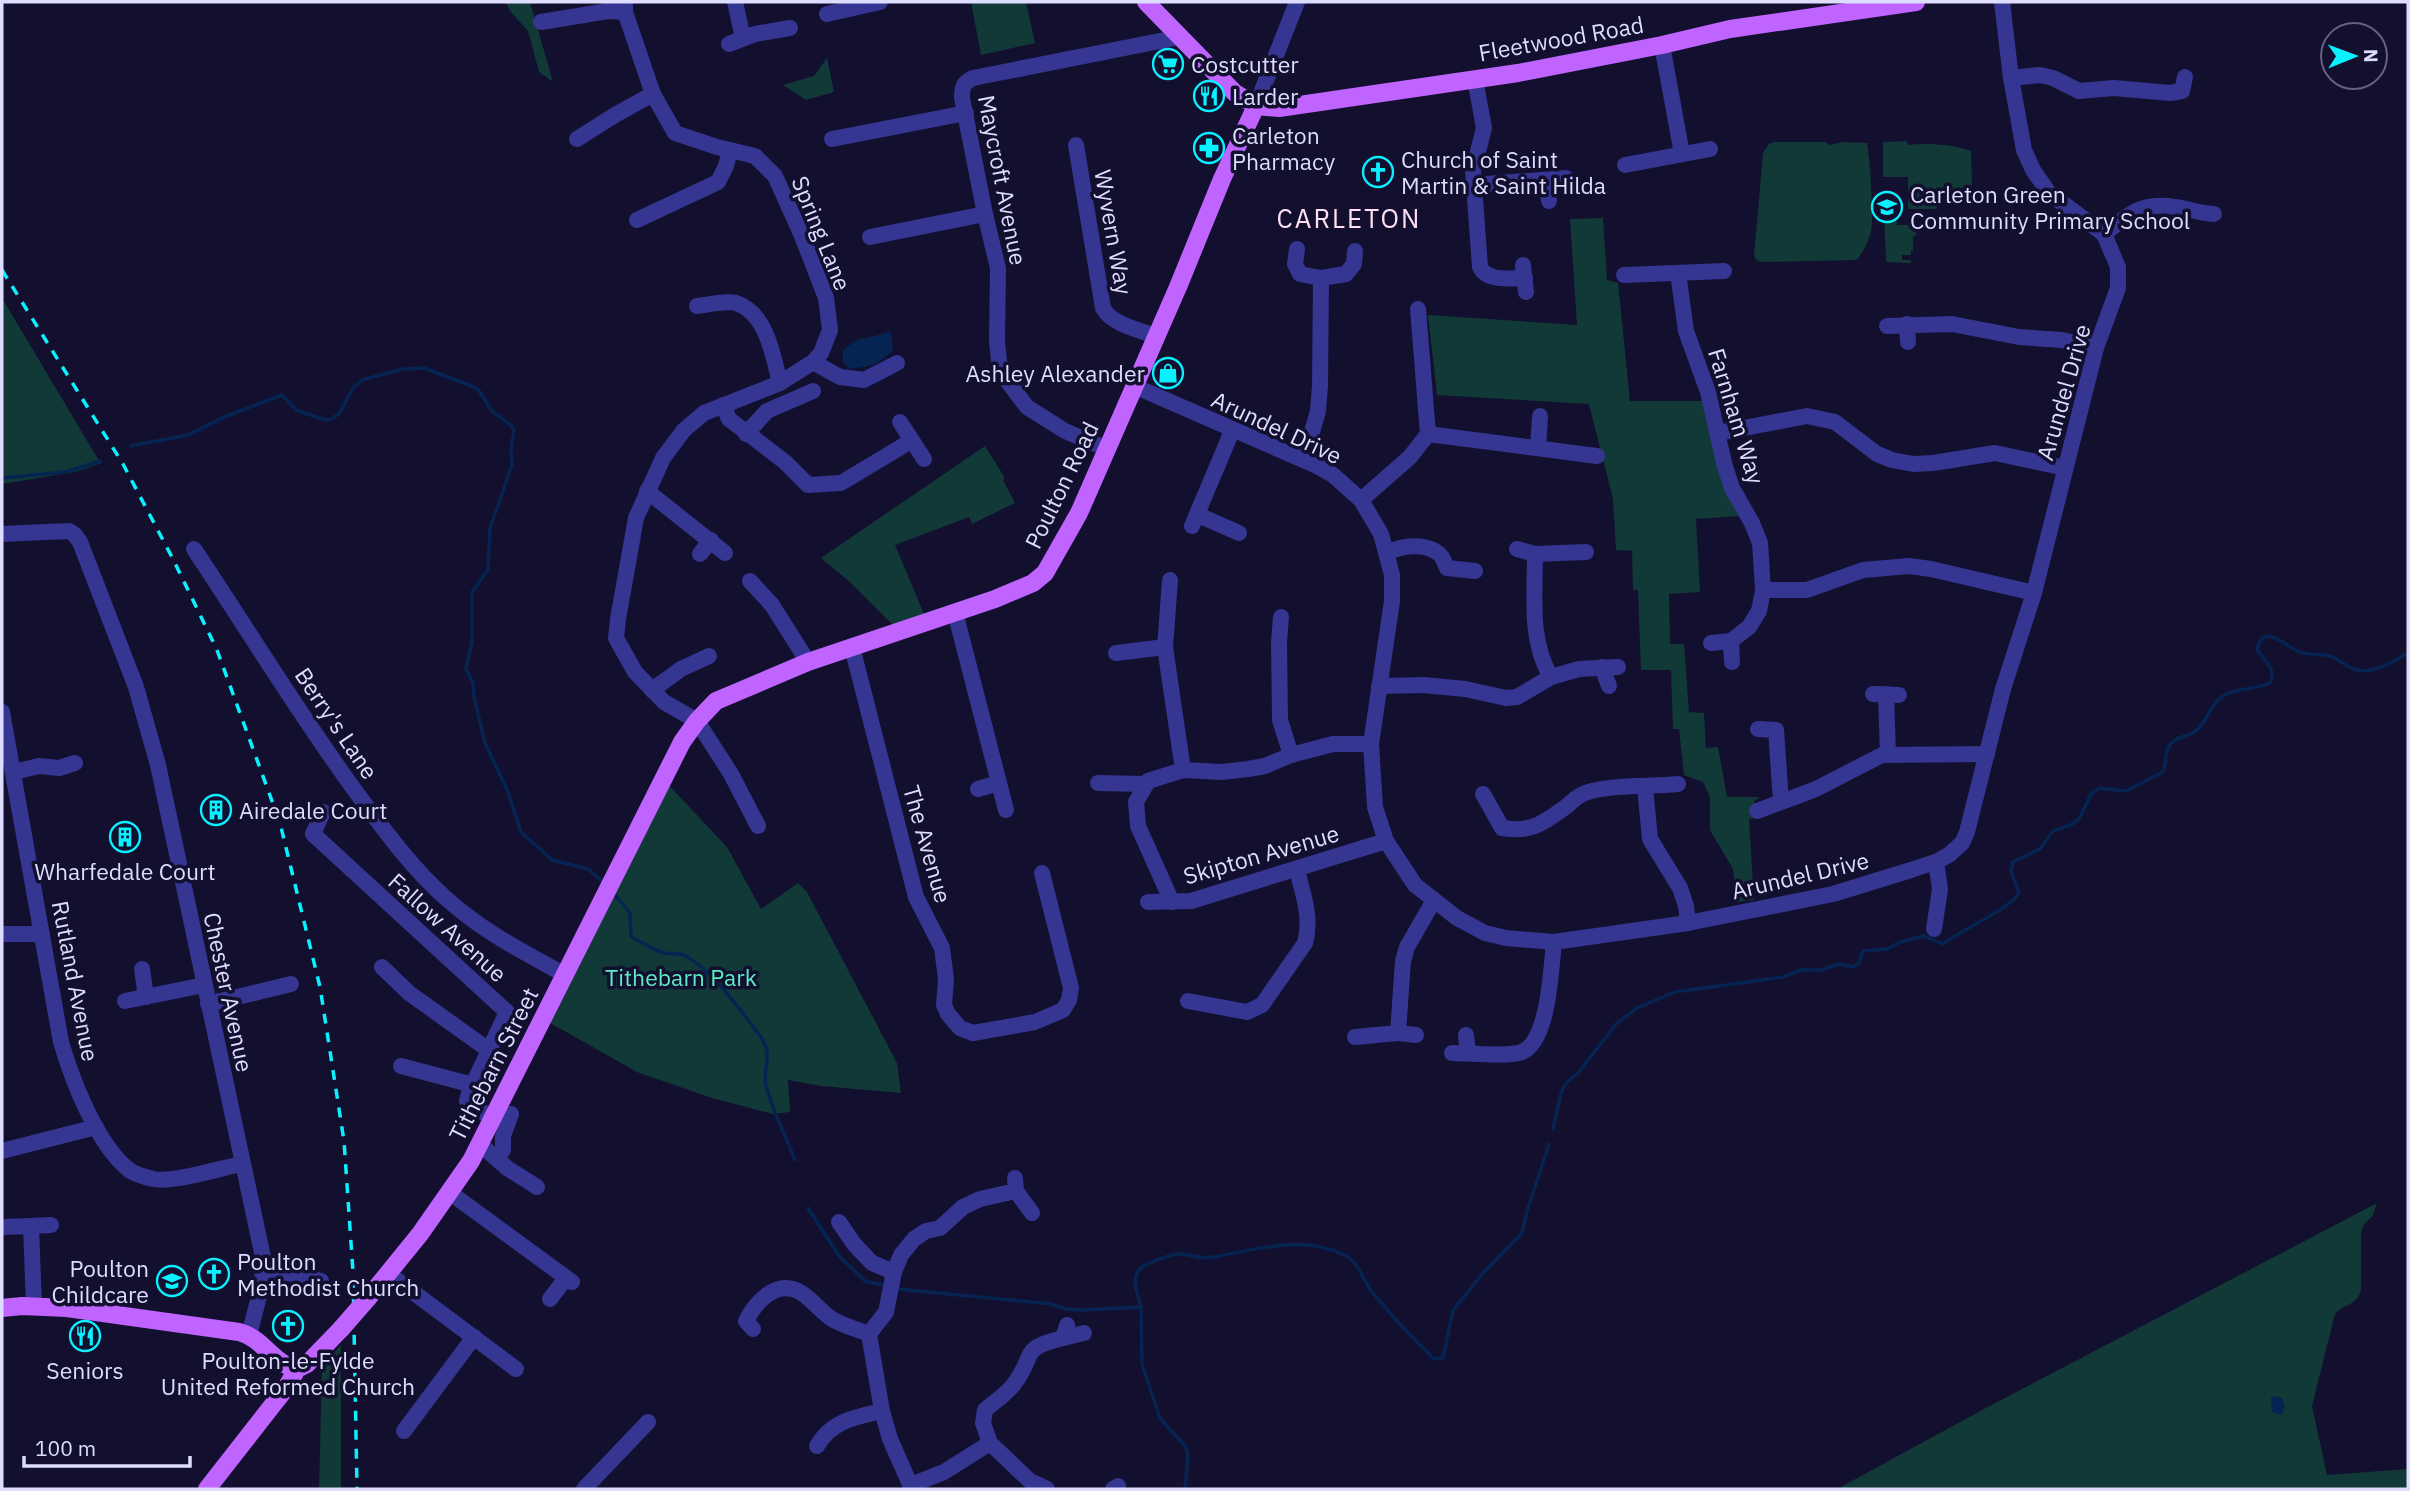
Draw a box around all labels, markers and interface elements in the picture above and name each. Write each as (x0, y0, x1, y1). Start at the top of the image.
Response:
street label: Fleetwood Road (1476, 9, 1646, 67)
north arrow (2319, 21, 2389, 91)
supermarket icon: Costcutter (1151, 47, 1185, 81)
place label: Costcutter (1191, 49, 1299, 79)
text: N (2359, 49, 2383, 63)
restaurant icon: Larder (1192, 79, 1226, 113)
place label: Larder (1232, 81, 1299, 111)
street label: Maycroft Avenue (972, 92, 1034, 268)
place label: Carleton Pharmacy (1232, 120, 1336, 176)
pharmacy icon: Carleton Pharmacy (1192, 131, 1226, 165)
place label: Church of Saint Martin & Saint Hilda (1401, 144, 1606, 200)
church icon: Church of Saint Martin & Saint Hilda (1361, 155, 1395, 189)
street label: Wyvern Way (1088, 167, 1140, 297)
street label: Spring Lane (785, 171, 859, 295)
place label: Carleton Green Community Primary School (1910, 179, 2190, 235)
school or university icon: Carleton Green Community Primary School (1870, 190, 1904, 224)
district label: CARLETON (1277, 201, 1421, 235)
street label: Arundel Drive (2029, 320, 2097, 464)
street label: Farnham Way (1702, 344, 1772, 488)
shop icon: Ashley Alexander (1151, 356, 1185, 390)
place label: Ashley Alexander (966, 358, 1146, 388)
street label: Arundel Drive (1207, 384, 1347, 470)
street label: Poulton Road (1017, 416, 1105, 554)
street label: Berry's Lane (289, 661, 385, 785)
street label: The Avenue (897, 782, 959, 906)
building icon: Airedale Court (199, 793, 233, 827)
place label: Airedale Court (239, 795, 387, 825)
street label: Skipton Avenue (1180, 817, 1342, 891)
building icon: Wharfedale Court (108, 820, 142, 854)
street label: Arundel Drive (1728, 845, 1872, 905)
place label: Wharfedale Court (34, 856, 216, 886)
street label: Fallow Avenue (382, 866, 514, 988)
street label: Rutland Avenue (46, 898, 106, 1064)
street label: Chester Avenue (197, 910, 261, 1074)
park label: Tithebarn Park (605, 962, 757, 992)
street label: Tithebarn Street (441, 982, 545, 1146)
place label: Poulton Methodist Church (237, 1246, 419, 1302)
place label: Poulton Childcare (52, 1253, 149, 1309)
church icon: Poulton Methodist Church (197, 1257, 231, 1291)
school or university icon: Poulton Childcare (155, 1264, 189, 1298)
church icon: Poulton-le-Fylde United Reformed Church (271, 1309, 305, 1343)
restaurant icon: Seniors (68, 1319, 102, 1353)
place label: Poulton-le-Fylde United Reformed Church (161, 1345, 415, 1401)
place label: Seniors (46, 1355, 124, 1385)
scale bar (24, 1424, 191, 1468)
text: 100 m (35, 1434, 96, 1462)

